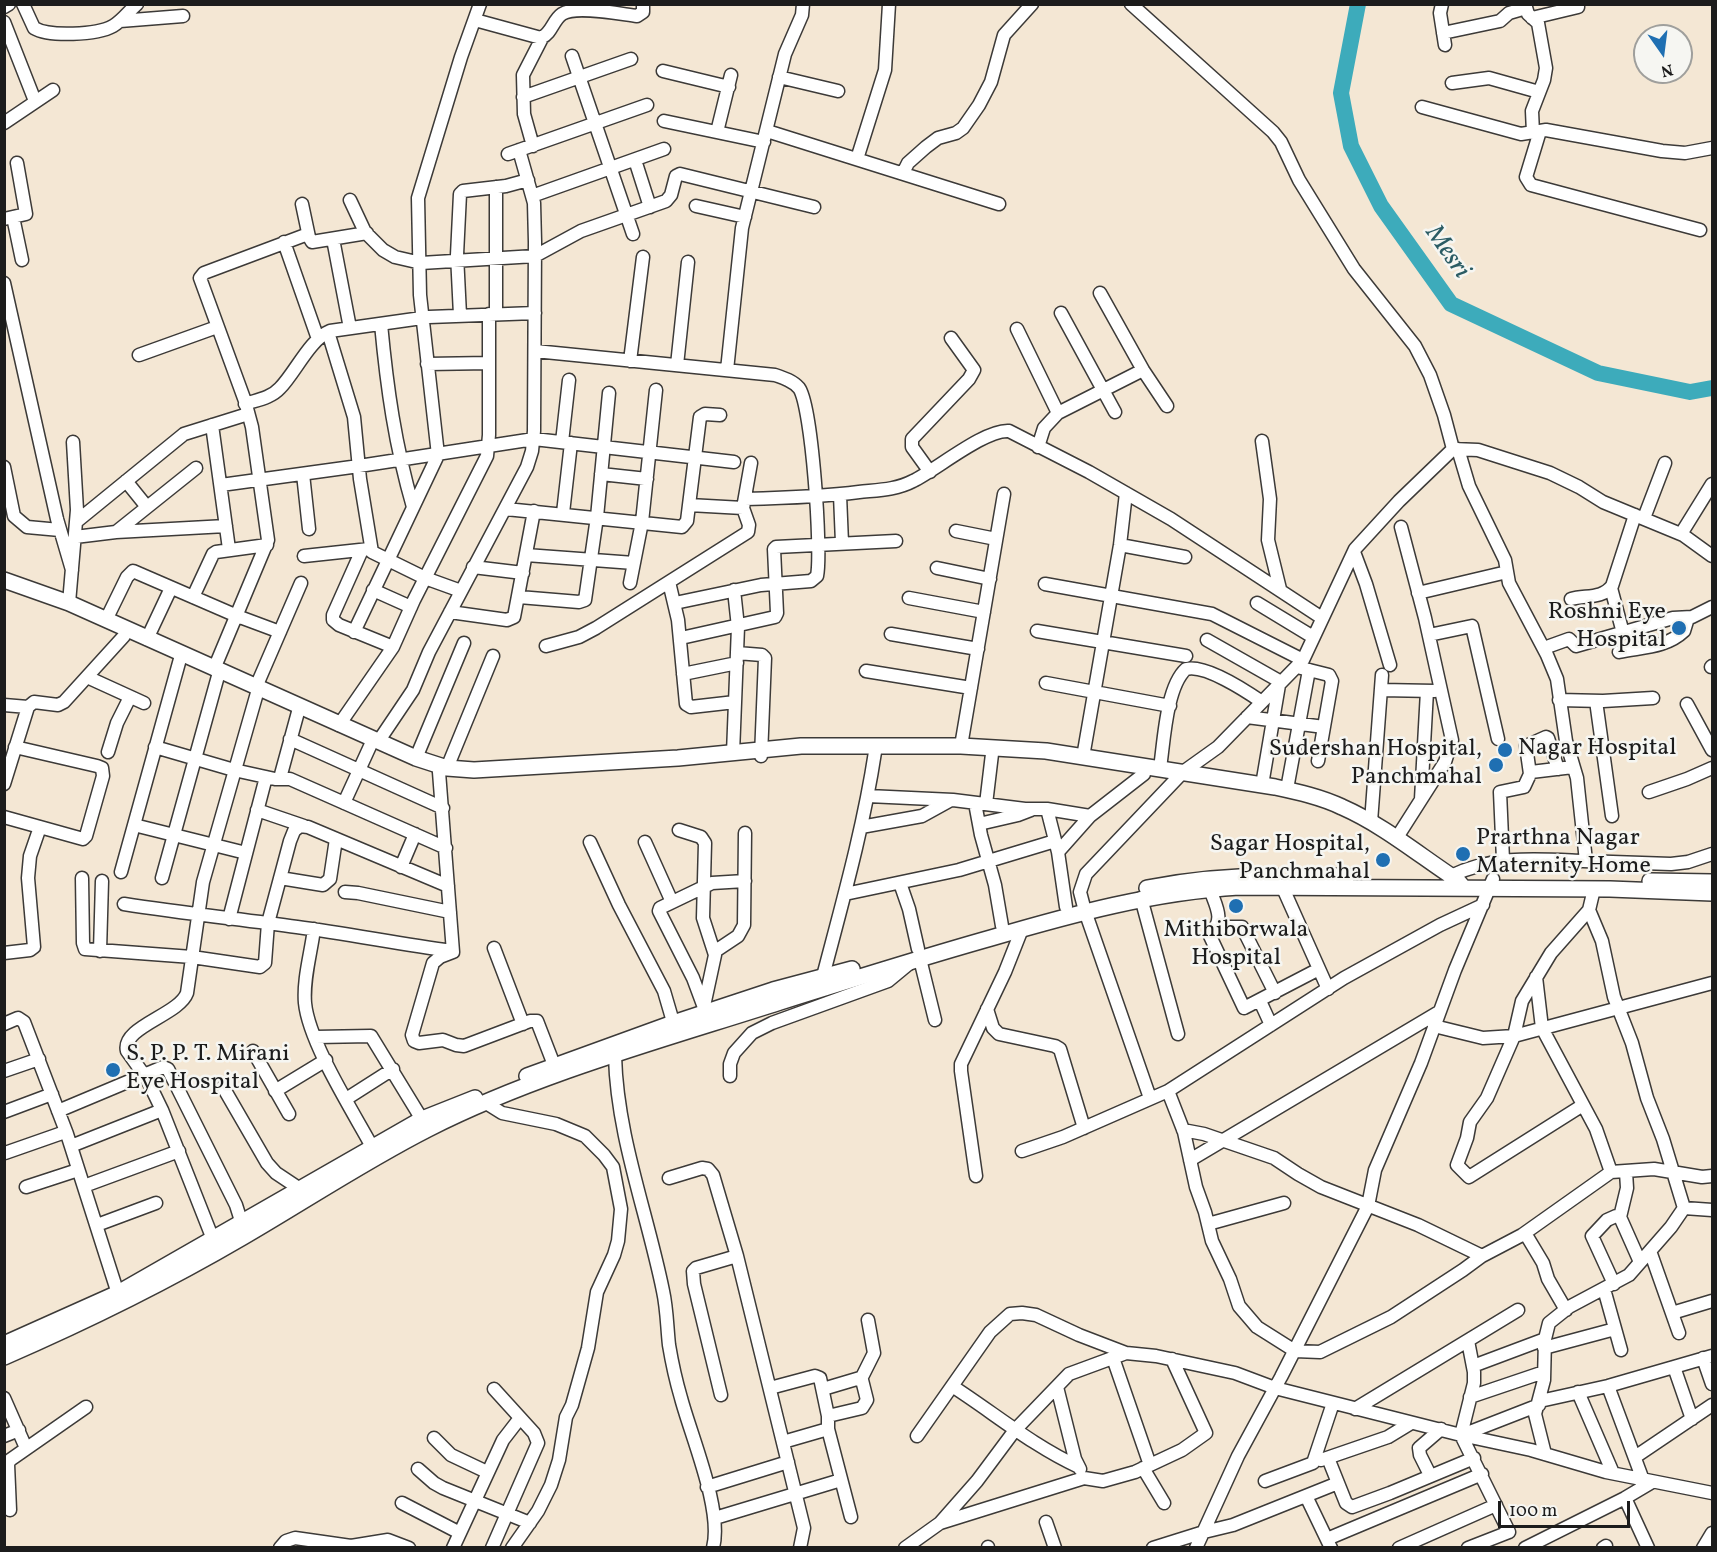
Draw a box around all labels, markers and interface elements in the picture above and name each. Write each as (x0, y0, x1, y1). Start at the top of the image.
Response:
north arrow (1633, 24, 1693, 84)
text: N (1659, 57, 1675, 82)
water label: Mesri (1417, 220, 1475, 286)
place label: Roshni Eye Hospital (1548, 600, 1666, 656)
marker: Roshni Eye Hospital (1670, 619, 1688, 637)
place label: Nagar Hospital (1518, 736, 1676, 764)
place label: Sudershan Hospital, Panchmahal (1269, 737, 1482, 793)
marker: Nagar Hospital (1496, 741, 1514, 759)
marker: Sudershan Hospital, Panchmahal (1487, 756, 1505, 774)
place label: Prarthna Nagar Maternity Home (1476, 826, 1651, 882)
place label: Sagar Hospital, Panchmahal (1210, 832, 1370, 888)
marker: Prarthna Nagar Maternity Home (1454, 845, 1472, 863)
marker: Sagar Hospital, Panchmahal (1374, 851, 1392, 869)
marker: Mithiborwala Hospital (1227, 897, 1245, 915)
place label: Mithiborwala Hospital (1163, 918, 1309, 974)
place label: S. P. P. T. Mirani Eye Hospital (126, 1042, 289, 1098)
marker: S. P. P. T. Mirani Eye Hospital (104, 1061, 122, 1079)
scale bar (1501, 1489, 1633, 1527)
text: 100 m (1509, 1499, 1558, 1524)

